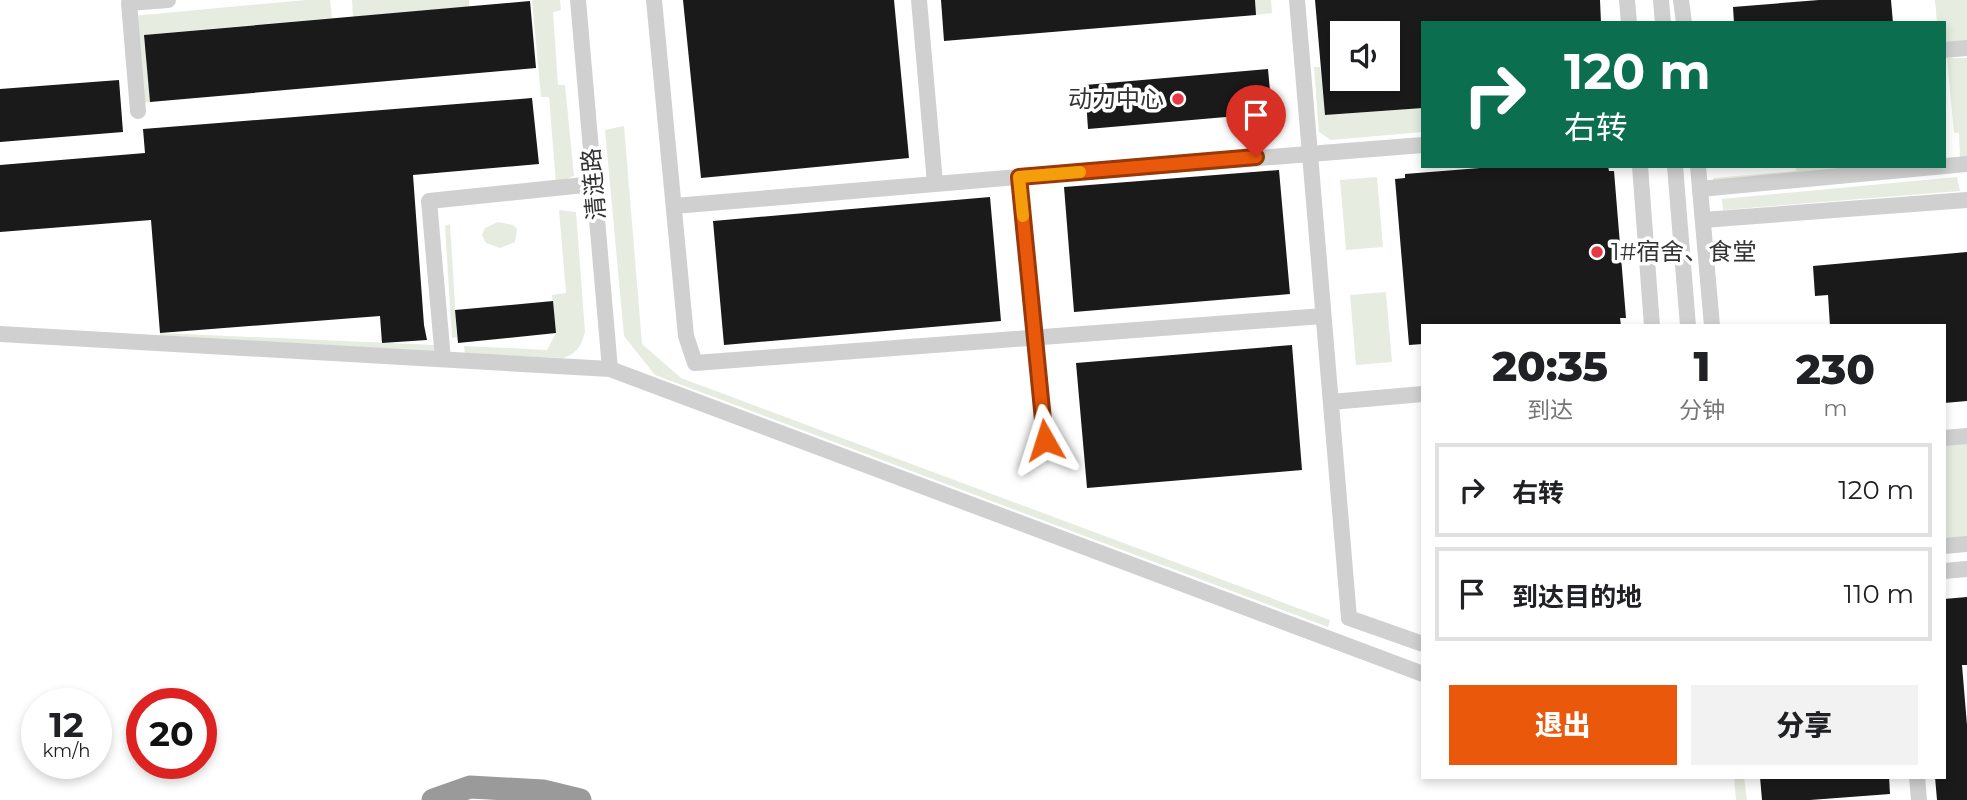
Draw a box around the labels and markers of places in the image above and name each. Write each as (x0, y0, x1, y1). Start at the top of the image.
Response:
place label: 动力中心 (1068, 84, 1164, 113)
pin (1226, 85, 1286, 157)
marker: 动力中心 (1170, 91, 1186, 107)
place label: 1#宿舍、食堂 (1611, 237, 1756, 266)
marker: 1#宿舍、食堂 (1589, 244, 1605, 260)

